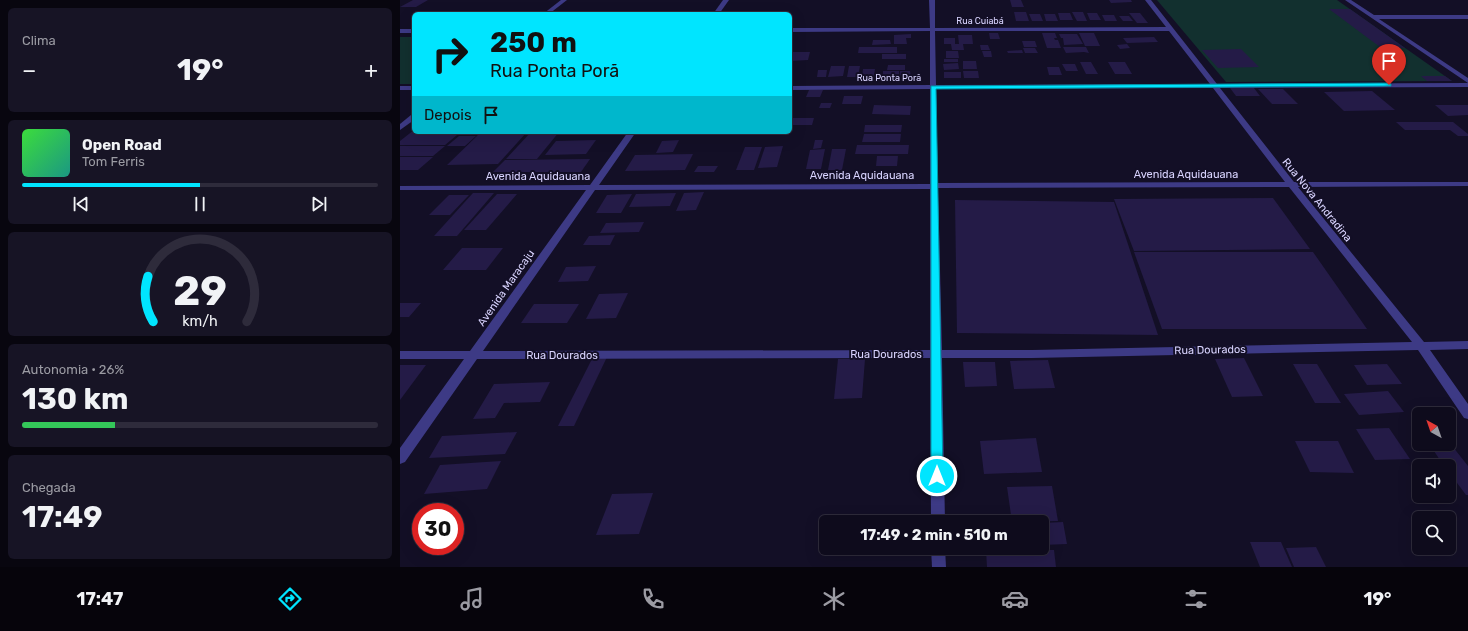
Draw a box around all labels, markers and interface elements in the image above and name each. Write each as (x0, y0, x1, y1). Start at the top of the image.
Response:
street label: Rua Cuiabá (956, 16, 1004, 26)
text: 250 m (490, 26, 577, 59)
icon: right (424, 28, 476, 80)
text: Clima (22, 33, 56, 48)
pin (1372, 44, 1406, 85)
icon: arrive (1378, 50, 1400, 72)
text: 19° (177, 52, 224, 88)
text: − (22, 57, 36, 84)
text: + (364, 57, 378, 84)
text: Rua Ponta Porã (490, 60, 619, 82)
street label: Rua Ponta Porã (857, 73, 921, 83)
icon: arrive (480, 104, 502, 126)
text: Depois (424, 106, 472, 124)
text: Open Road (82, 136, 162, 154)
text: Tom Ferris (82, 154, 145, 169)
street label: Rua Nova Andradina (1279, 156, 1355, 244)
street label: Avenida Aquidauana (1134, 168, 1238, 181)
street label: Avenida Aquidauana (810, 169, 914, 182)
street label: Avenida Aquidauana (486, 170, 590, 183)
icon: previous (70, 193, 92, 215)
icon: pause (189, 193, 211, 215)
icon: next (308, 193, 330, 215)
street label: Avenida Maracaju (475, 247, 537, 329)
text: 29 (173, 265, 227, 314)
text: km/h (182, 312, 218, 329)
street label: Rua Dourados (1174, 343, 1246, 357)
street label: Rua Dourados (850, 348, 922, 361)
street label: Rua Dourados (526, 349, 598, 362)
text: Autonomia · 26% (22, 362, 124, 377)
text: 130 km (22, 381, 129, 417)
north arrow (1412, 407, 1456, 451)
map controls (1412, 407, 1456, 555)
position arrow (916, 455, 958, 497)
button: sound (1412, 459, 1456, 503)
text: Chegada (22, 480, 76, 495)
text: 17:49 (22, 499, 102, 535)
speed limit sign: 30 (412, 503, 464, 555)
button: search (1412, 511, 1456, 555)
text: 17:49 · 2 min · 510 m (860, 526, 1008, 544)
icon: directions (276, 585, 304, 613)
icon: music (458, 585, 486, 613)
icon: phone (639, 585, 667, 613)
icon: climate (820, 585, 848, 613)
icon: car (1001, 585, 1029, 613)
icon: filters (1182, 585, 1210, 613)
text: 17:47 (77, 588, 123, 610)
text: 19° (1363, 588, 1391, 610)

